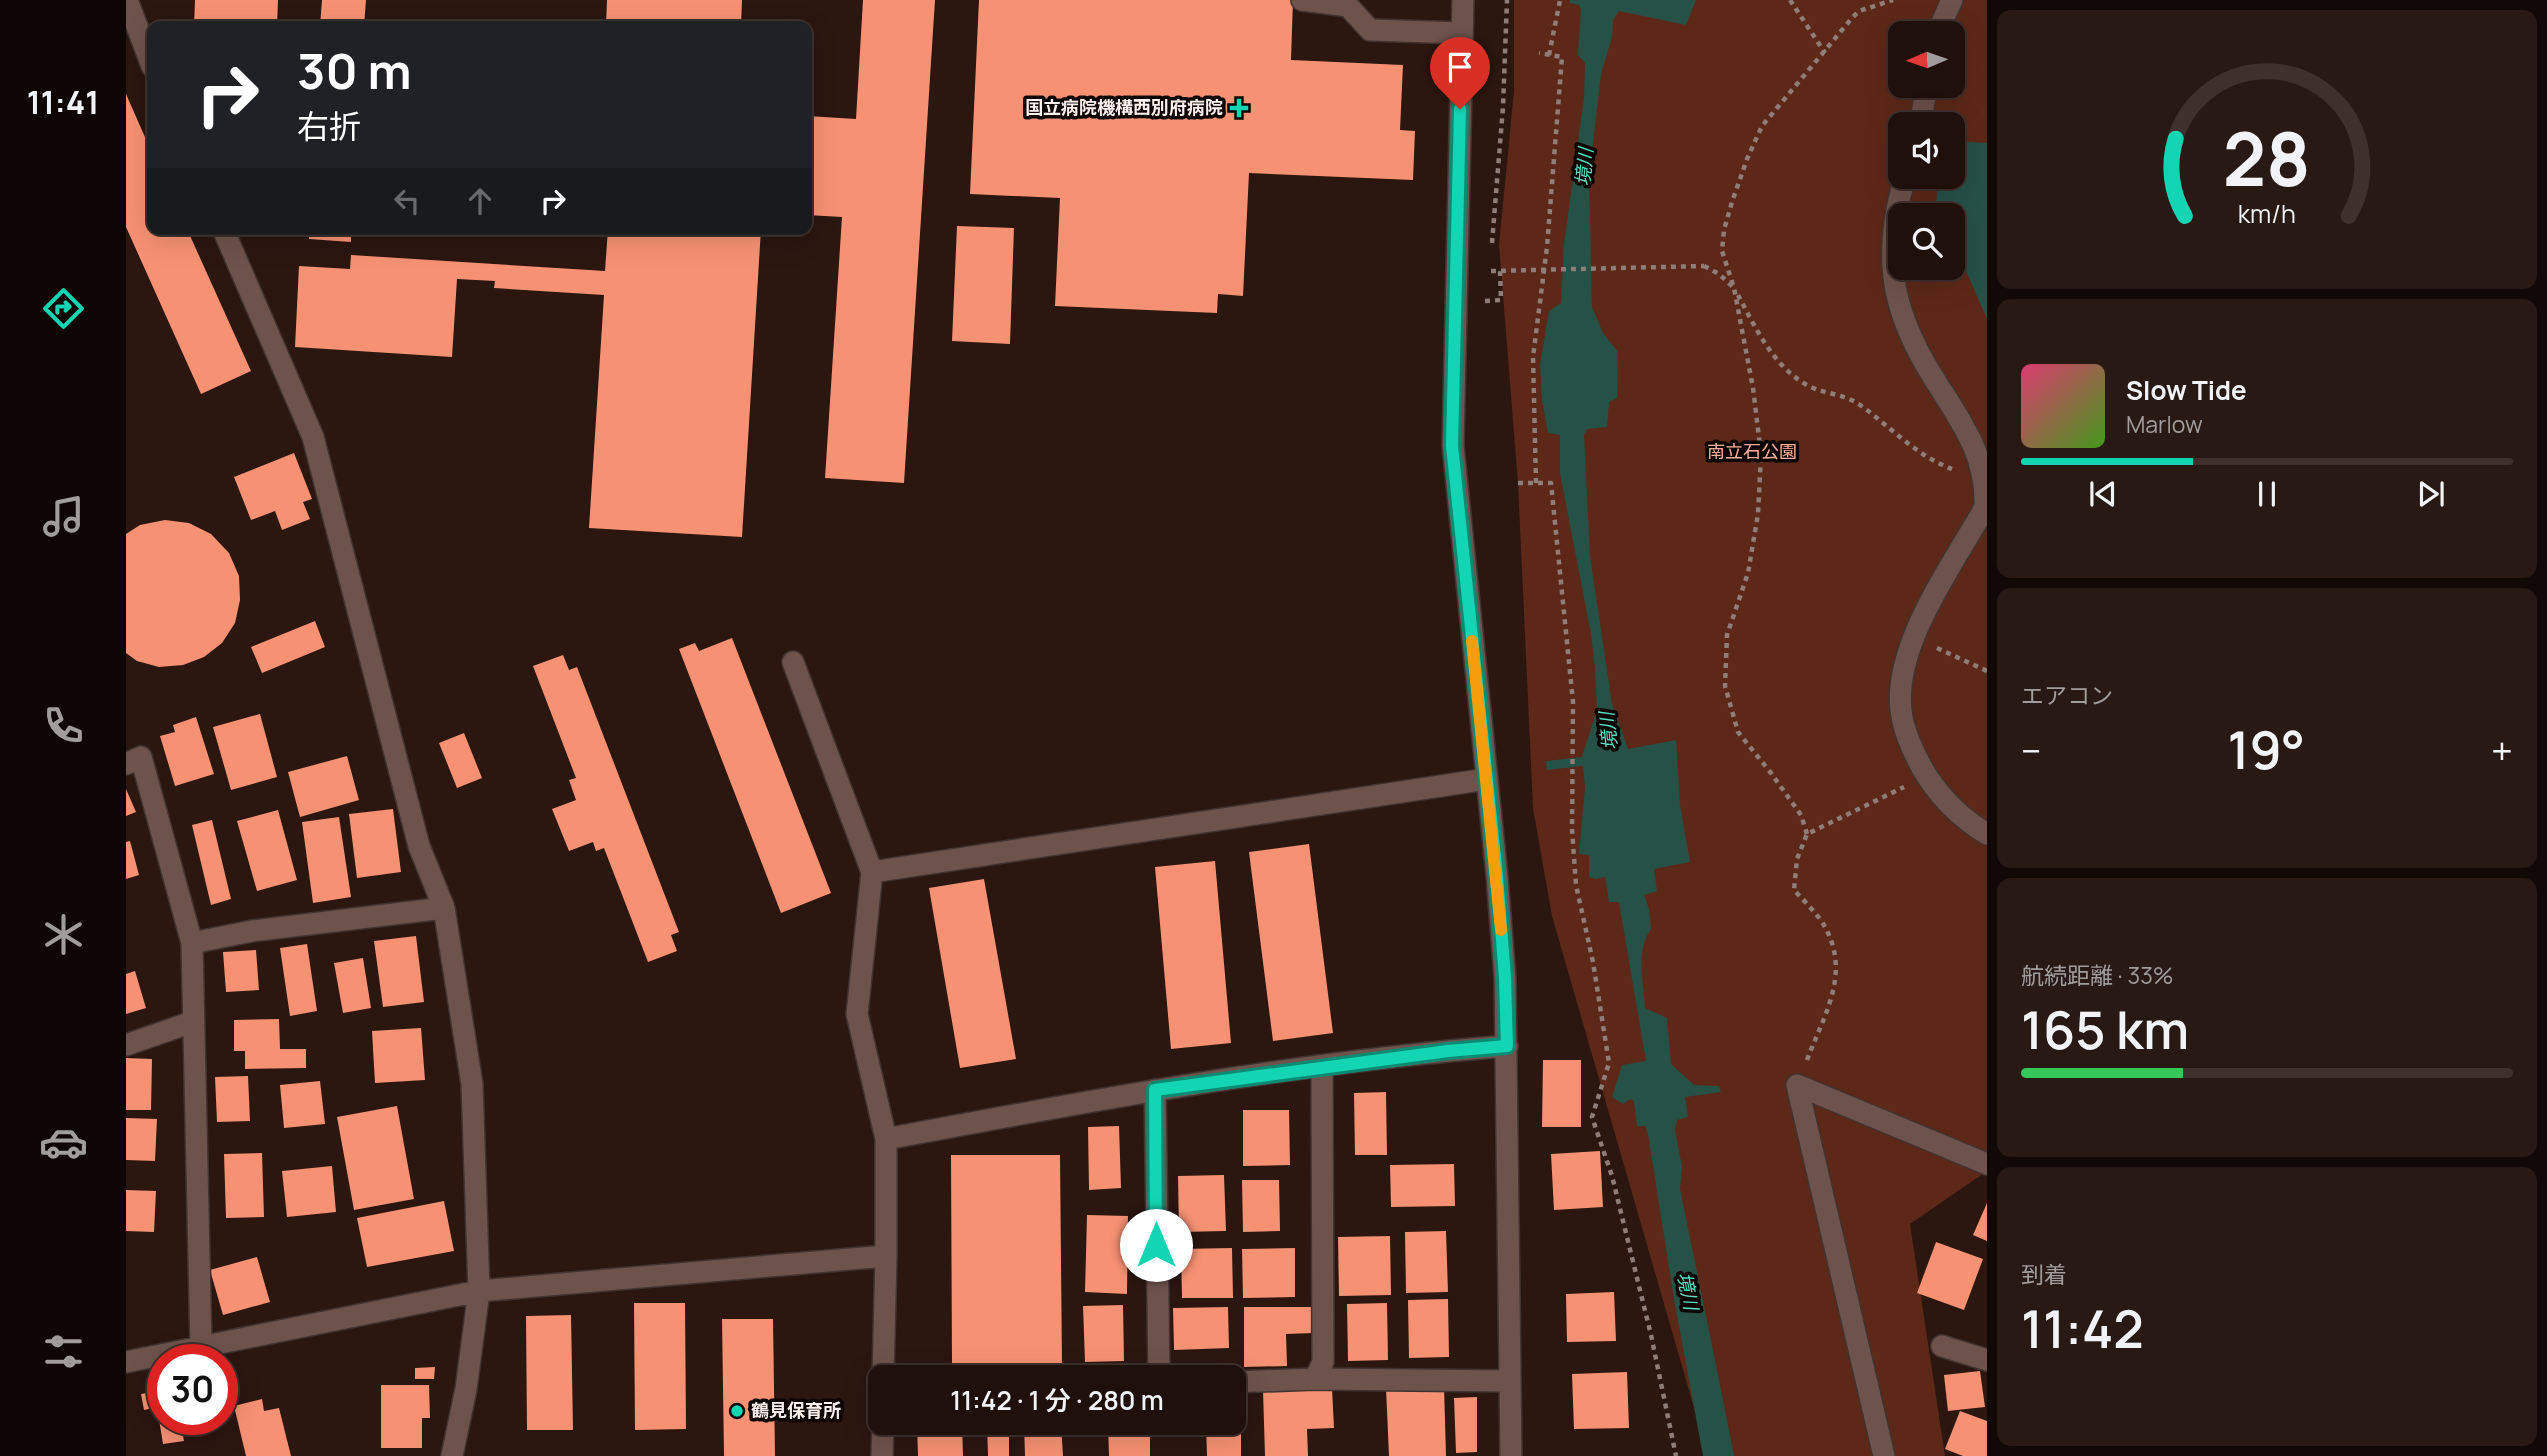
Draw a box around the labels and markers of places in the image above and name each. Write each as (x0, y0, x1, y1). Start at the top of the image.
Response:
pin (1430, 37, 1490, 109)
place label: 国立病院機構西別府病院 (1025, 95, 1223, 119)
marker: 国立病院機構西別府病院 (1229, 98, 1249, 118)
place label: 鶴見保育所 (751, 1398, 841, 1422)
marker: 鶴見保育所 (729, 1403, 745, 1419)

